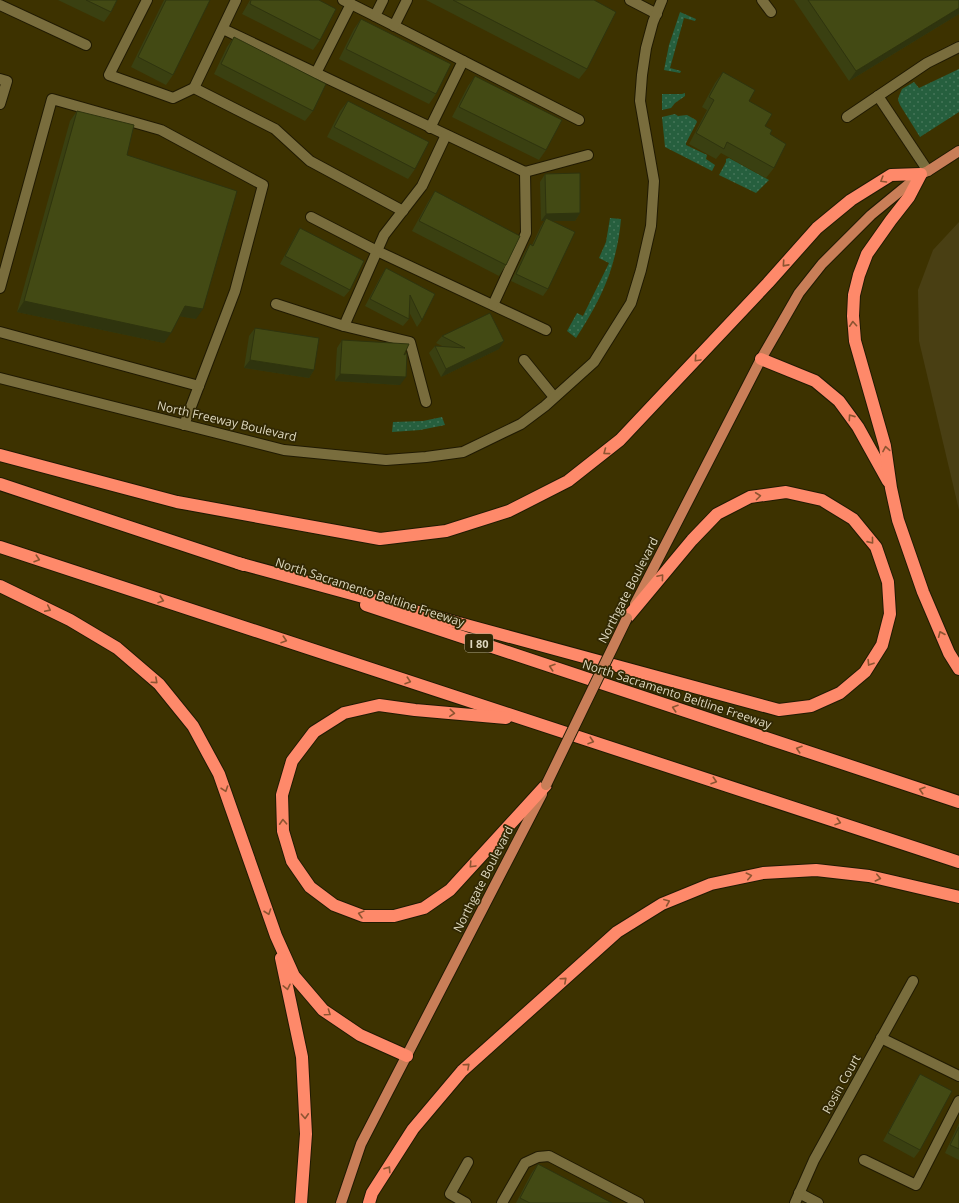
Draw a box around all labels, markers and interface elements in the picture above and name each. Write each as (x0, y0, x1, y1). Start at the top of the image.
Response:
one-way arrow (880, 175, 887, 182)
one-way arrow (782, 259, 790, 267)
one-way arrow (849, 321, 858, 327)
one-way arrow (694, 354, 701, 362)
street label: North Freeway Boulevard (156, 397, 298, 445)
one-way arrow (849, 415, 856, 422)
one-way arrow (882, 446, 890, 452)
one-way arrow (603, 447, 610, 454)
one-way arrow (755, 492, 761, 501)
street label: Northgate Boulevard (594, 534, 662, 646)
one-way arrow (867, 537, 874, 544)
street label: North Sacramento Beltline Freeway (273, 553, 468, 631)
one-way arrow (33, 554, 40, 563)
one-way arrow (657, 575, 664, 582)
one-way arrow (157, 595, 164, 603)
one-way arrow (43, 604, 51, 612)
one-way arrow (937, 631, 945, 638)
road number: I 80 (465, 634, 493, 652)
one-way arrow (280, 635, 287, 644)
street label: North Sacramento Beltline Freeway (580, 655, 775, 733)
one-way arrow (867, 659, 875, 666)
one-way arrow (548, 663, 555, 672)
one-way arrow (150, 676, 158, 683)
one-way arrow (404, 676, 411, 685)
one-way arrow (672, 704, 679, 713)
one-way arrow (449, 709, 455, 718)
one-way arrow (587, 736, 594, 744)
one-way arrow (795, 745, 802, 754)
one-way arrow (711, 777, 718, 785)
one-way arrow (220, 785, 229, 792)
one-way arrow (919, 786, 926, 795)
one-way arrow (834, 817, 841, 826)
one-way arrow (278, 819, 287, 825)
street label: Northgate Boulevard (449, 823, 517, 935)
one-way arrow (470, 860, 477, 868)
one-way arrow (746, 872, 752, 880)
one-way arrow (875, 874, 882, 882)
one-way arrow (664, 899, 671, 907)
one-way arrow (263, 908, 271, 915)
one-way arrow (357, 910, 364, 919)
one-way arrow (559, 977, 566, 984)
one-way arrow (282, 984, 290, 991)
one-way arrow (324, 1008, 331, 1016)
street label: Rosin Court (818, 1051, 864, 1117)
one-way arrow (462, 1064, 469, 1071)
one-way arrow (301, 1113, 310, 1119)
one-way arrow (383, 1166, 390, 1173)

